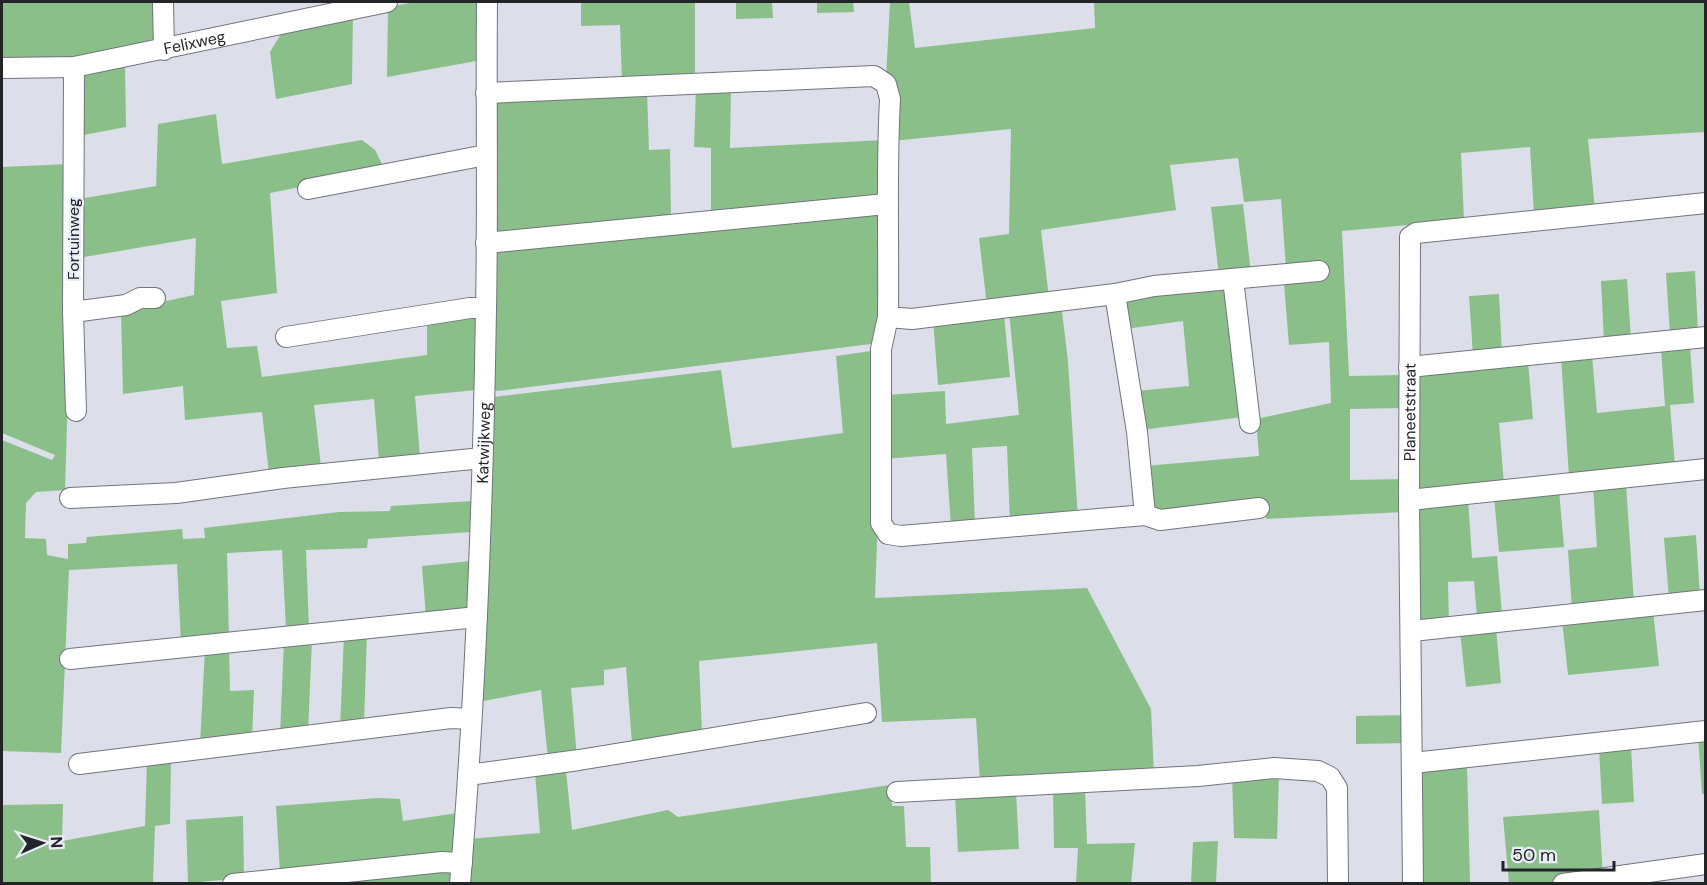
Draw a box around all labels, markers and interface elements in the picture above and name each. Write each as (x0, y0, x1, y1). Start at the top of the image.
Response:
street label: Felixweg (162, 26, 227, 59)
street label: Fortuinweg (63, 198, 84, 280)
street label: Planeetstraat (1399, 363, 1421, 461)
street label: Katwijkweg (472, 402, 495, 484)
north arrow (12, 813, 72, 873)
scale bar (1503, 834, 1614, 872)
text: N (46, 836, 67, 849)
text: 50 m (1512, 843, 1556, 867)

